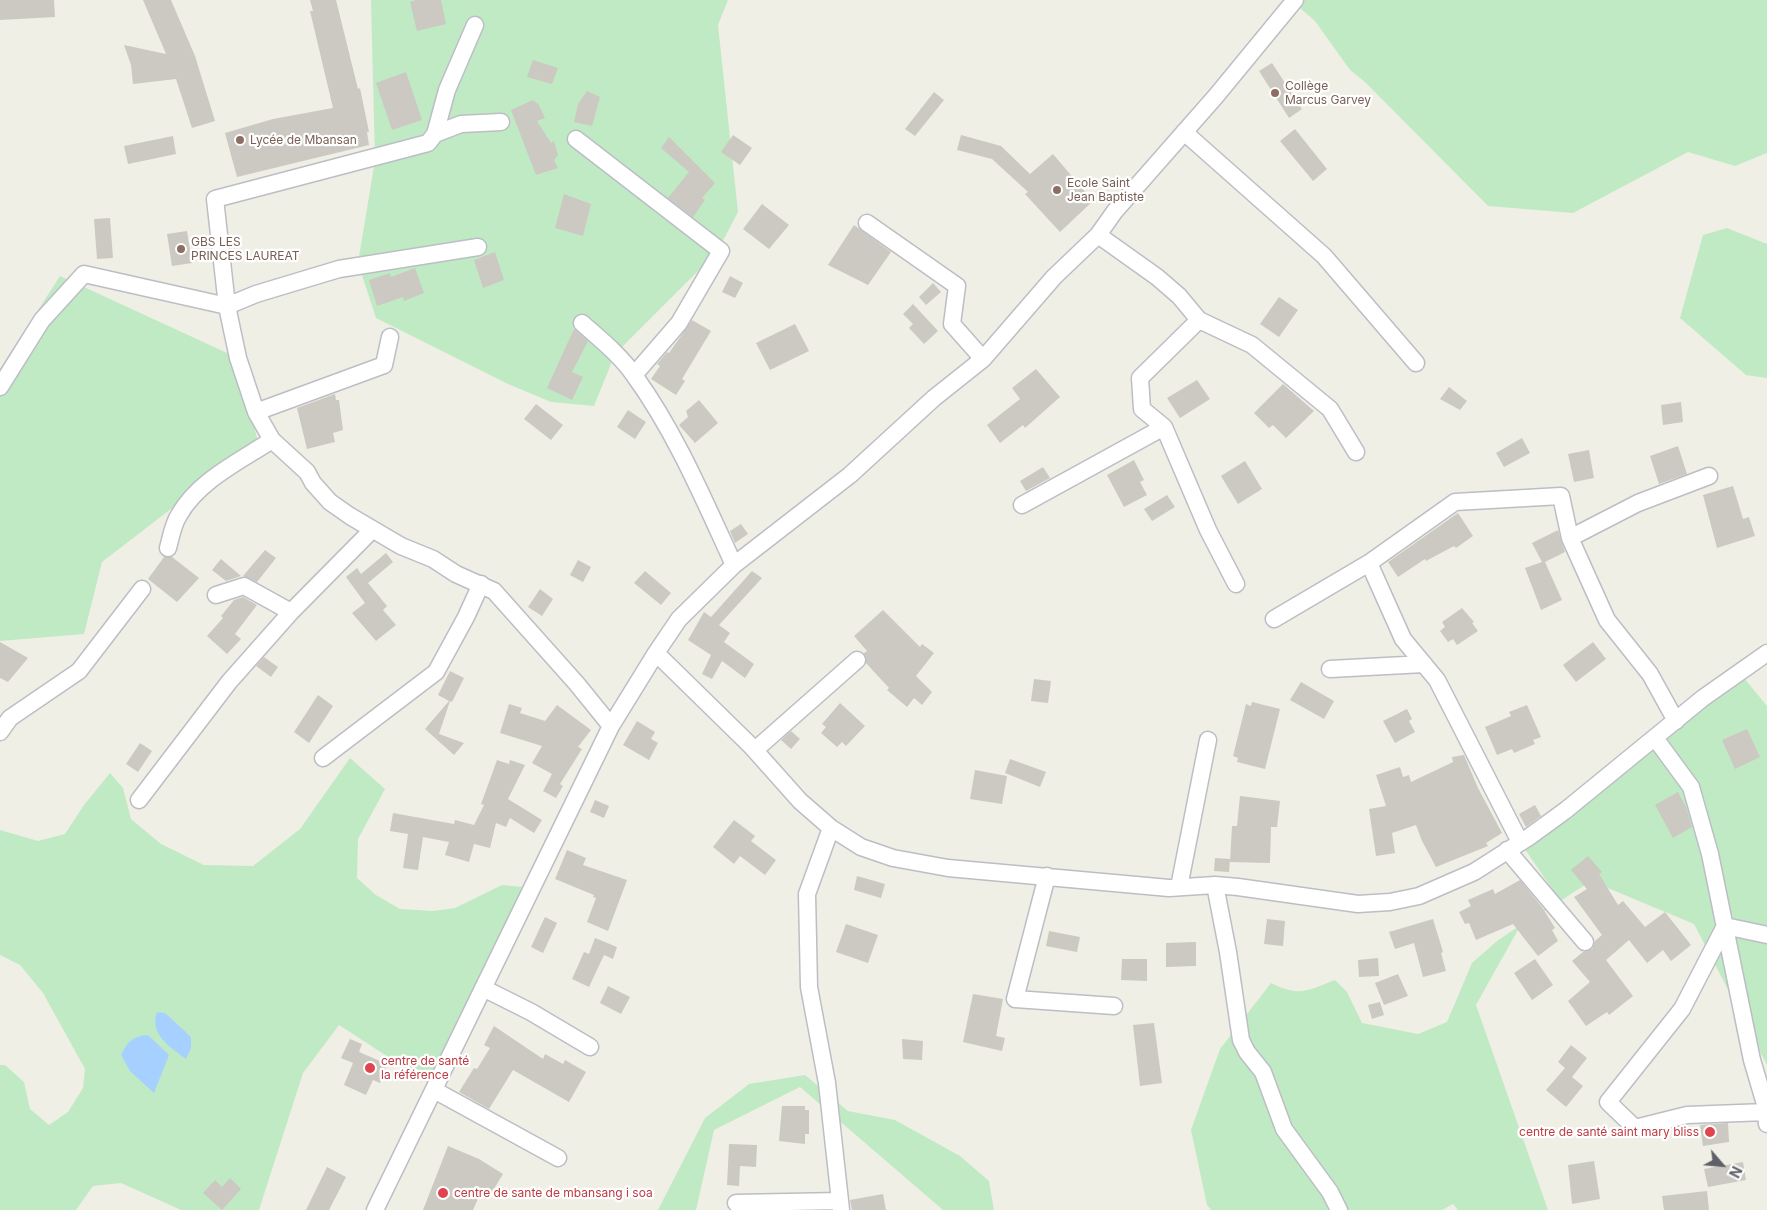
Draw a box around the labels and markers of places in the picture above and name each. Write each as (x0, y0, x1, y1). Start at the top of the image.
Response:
place label: Collège Marcus Garvey (1285, 79, 1371, 107)
marker: Collège Marcus Garvey (1269, 87, 1281, 99)
place label: Lycée de Mbansan (250, 133, 357, 147)
marker: Lycée de Mbansan (234, 134, 246, 146)
place label: Ecole Saint Jean Baptiste (1067, 176, 1144, 204)
marker: Ecole Saint Jean Baptiste (1051, 184, 1063, 196)
place label: GBS LES PRINCES LAUREAT (191, 235, 299, 263)
marker: GBS LES PRINCES LAUREAT (175, 243, 187, 255)
place label: centre de santé la référence (381, 1054, 469, 1082)
marker: centre de santé la référence (363, 1061, 377, 1075)
place label: centre de santé saint mary bliss (1519, 1125, 1699, 1139)
marker: centre de santé saint mary bliss (1703, 1125, 1717, 1139)
marker: centre de sante de mbansang i soa (436, 1186, 450, 1200)
place label: centre de sante de mbansang i soa (454, 1186, 653, 1200)

